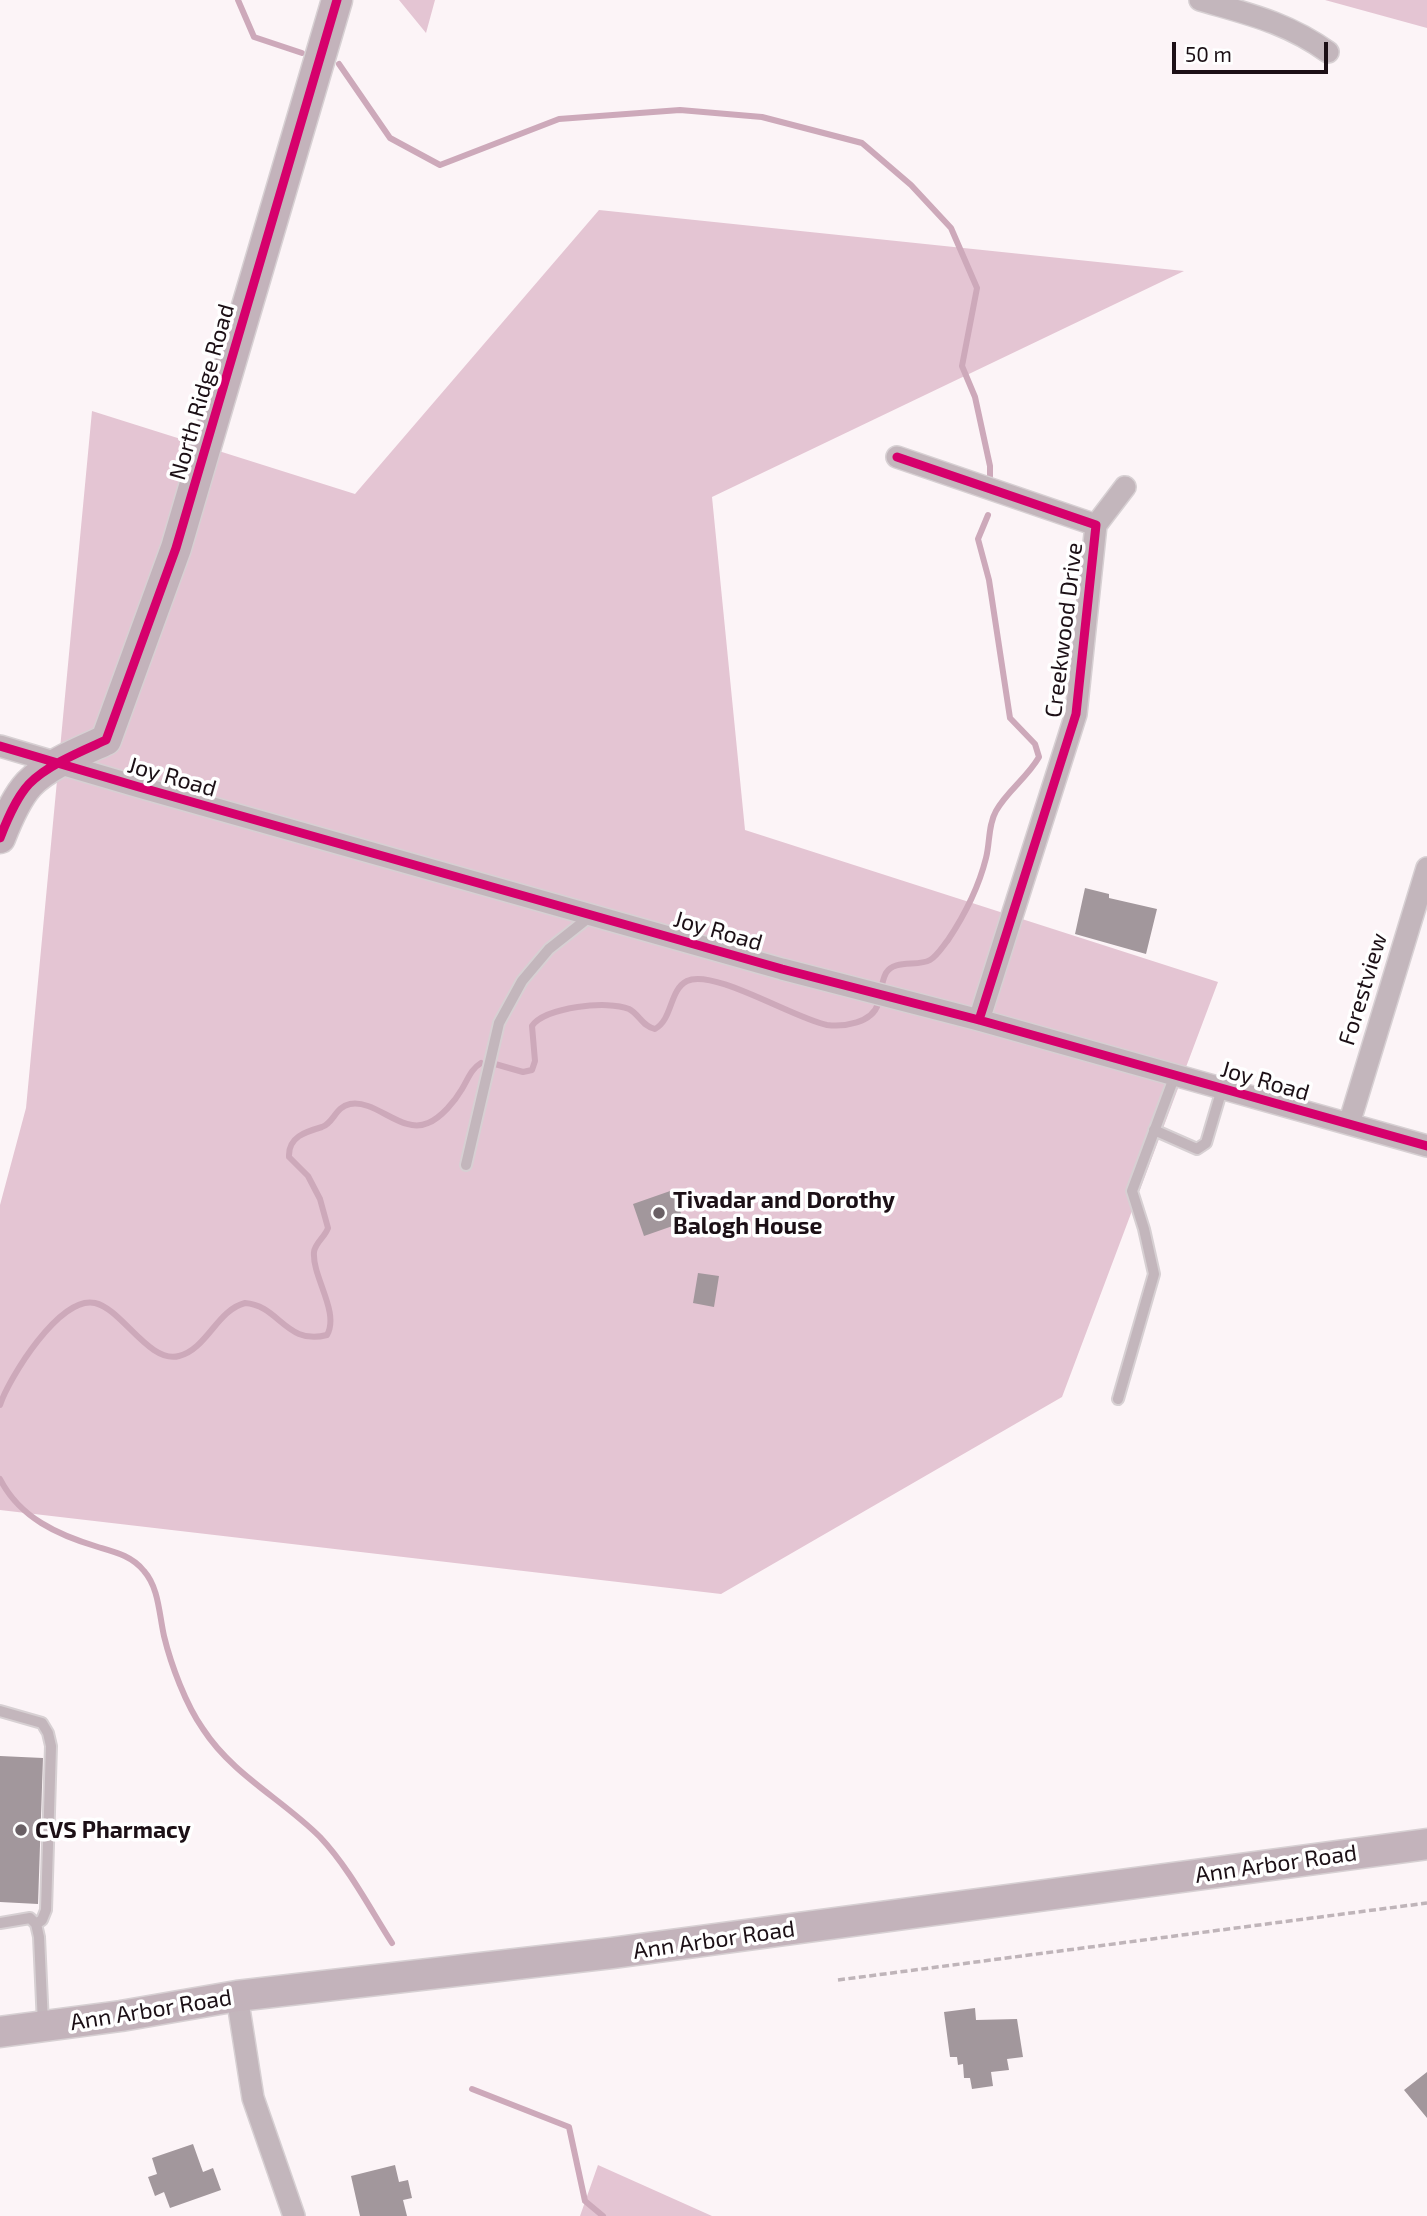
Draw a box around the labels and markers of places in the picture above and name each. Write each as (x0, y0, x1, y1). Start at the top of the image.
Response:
place label: Tivadar and Dorothy Balogh House (673, 1186, 895, 1240)
marker: Tivadar and Dorothy Balogh House (651, 1205, 667, 1221)
place label: CVS Pharmacy (35, 1816, 191, 1844)
marker: CVS Pharmacy (13, 1822, 29, 1838)

